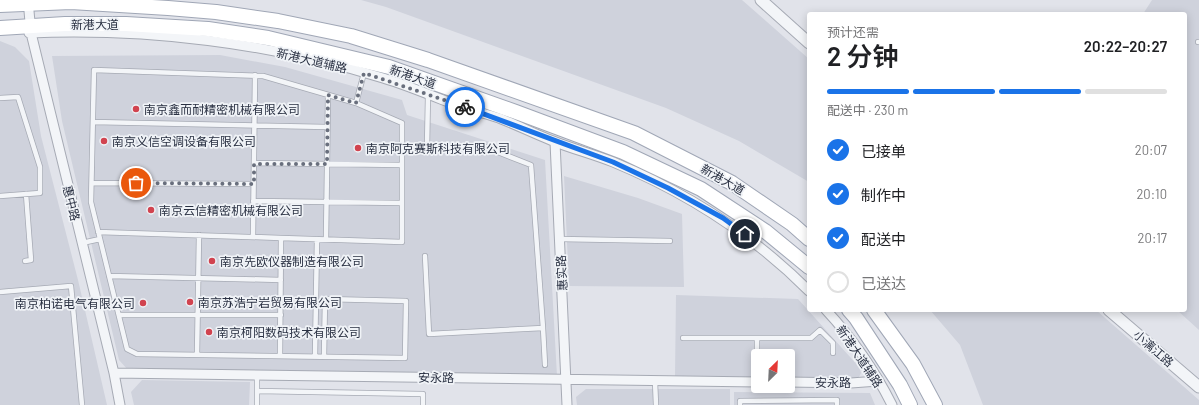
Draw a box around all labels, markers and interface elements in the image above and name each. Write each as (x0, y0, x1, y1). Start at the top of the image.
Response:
street label: 新港大道 (71, 17, 119, 31)
text: 预计还需 (827, 24, 879, 40)
text: 20:22–20:27 (1084, 37, 1167, 55)
text: 2 分钟 (827, 40, 899, 71)
street label: 新港大道辅路 (275, 45, 349, 75)
street label: 新港大道 (388, 62, 438, 90)
courier (445, 87, 485, 127)
icon: bike (454, 96, 476, 118)
place label: 南京鑫而耐精密机械有限公司 (144, 102, 300, 116)
text: 配送中 · 230 m (827, 102, 908, 118)
marker: 南京鑫而耐精密机械有限公司 (131, 104, 141, 114)
place label: 南京义信空调设备有限公司 (112, 134, 256, 148)
marker: 南京义信空调设备有限公司 (99, 136, 109, 146)
icon: check (827, 139, 849, 161)
place label: 南京阿克赛斯科技有限公司 (366, 141, 510, 155)
text: 已接单 (861, 142, 906, 160)
text: 20:07 (1135, 142, 1167, 158)
marker: 南京阿克赛斯科技有限公司 (353, 143, 363, 153)
street label: 新港大道 (699, 161, 747, 197)
pin (119, 166, 153, 200)
icon: bag (125, 172, 147, 194)
icon: check (827, 183, 849, 205)
street label: 惠中路 (61, 184, 83, 222)
text: 制作中 (861, 186, 906, 204)
text: 20:10 (1136, 186, 1167, 202)
place label: 南京云信精密机械有限公司 (159, 203, 303, 217)
marker: 南京云信精密机械有限公司 (146, 205, 156, 215)
pin (728, 217, 762, 251)
icon: home (734, 223, 756, 245)
icon: check (827, 227, 849, 249)
text: 配送中 (861, 230, 906, 248)
text: 20:17 (1138, 230, 1167, 246)
place label: 南京先欧仪器制造有限公司 (220, 254, 364, 268)
street label: 惠实路 (553, 255, 569, 291)
marker: 南京先欧仪器制造有限公司 (207, 256, 217, 266)
text: 已送达 (861, 274, 906, 292)
place label: 南京苏浩宁岩贸易有限公司 (198, 295, 342, 309)
place label: 南京柏诺电气有限公司 (15, 296, 135, 310)
marker: 南京苏浩宁岩贸易有限公司 (185, 297, 195, 307)
marker: 南京柏诺电气有限公司 (138, 298, 148, 308)
street label: 新港大道辅路 (834, 322, 886, 390)
place label: 南京柯阳数码技术有限公司 (217, 325, 361, 339)
marker: 南京柯阳数码技术有限公司 (204, 327, 214, 337)
street label: 小漓江路 (1131, 327, 1177, 369)
north arrow (751, 349, 795, 393)
map controls (751, 349, 795, 393)
street label: 安永路 (418, 370, 454, 384)
street label: 安永路 (815, 375, 851, 389)

